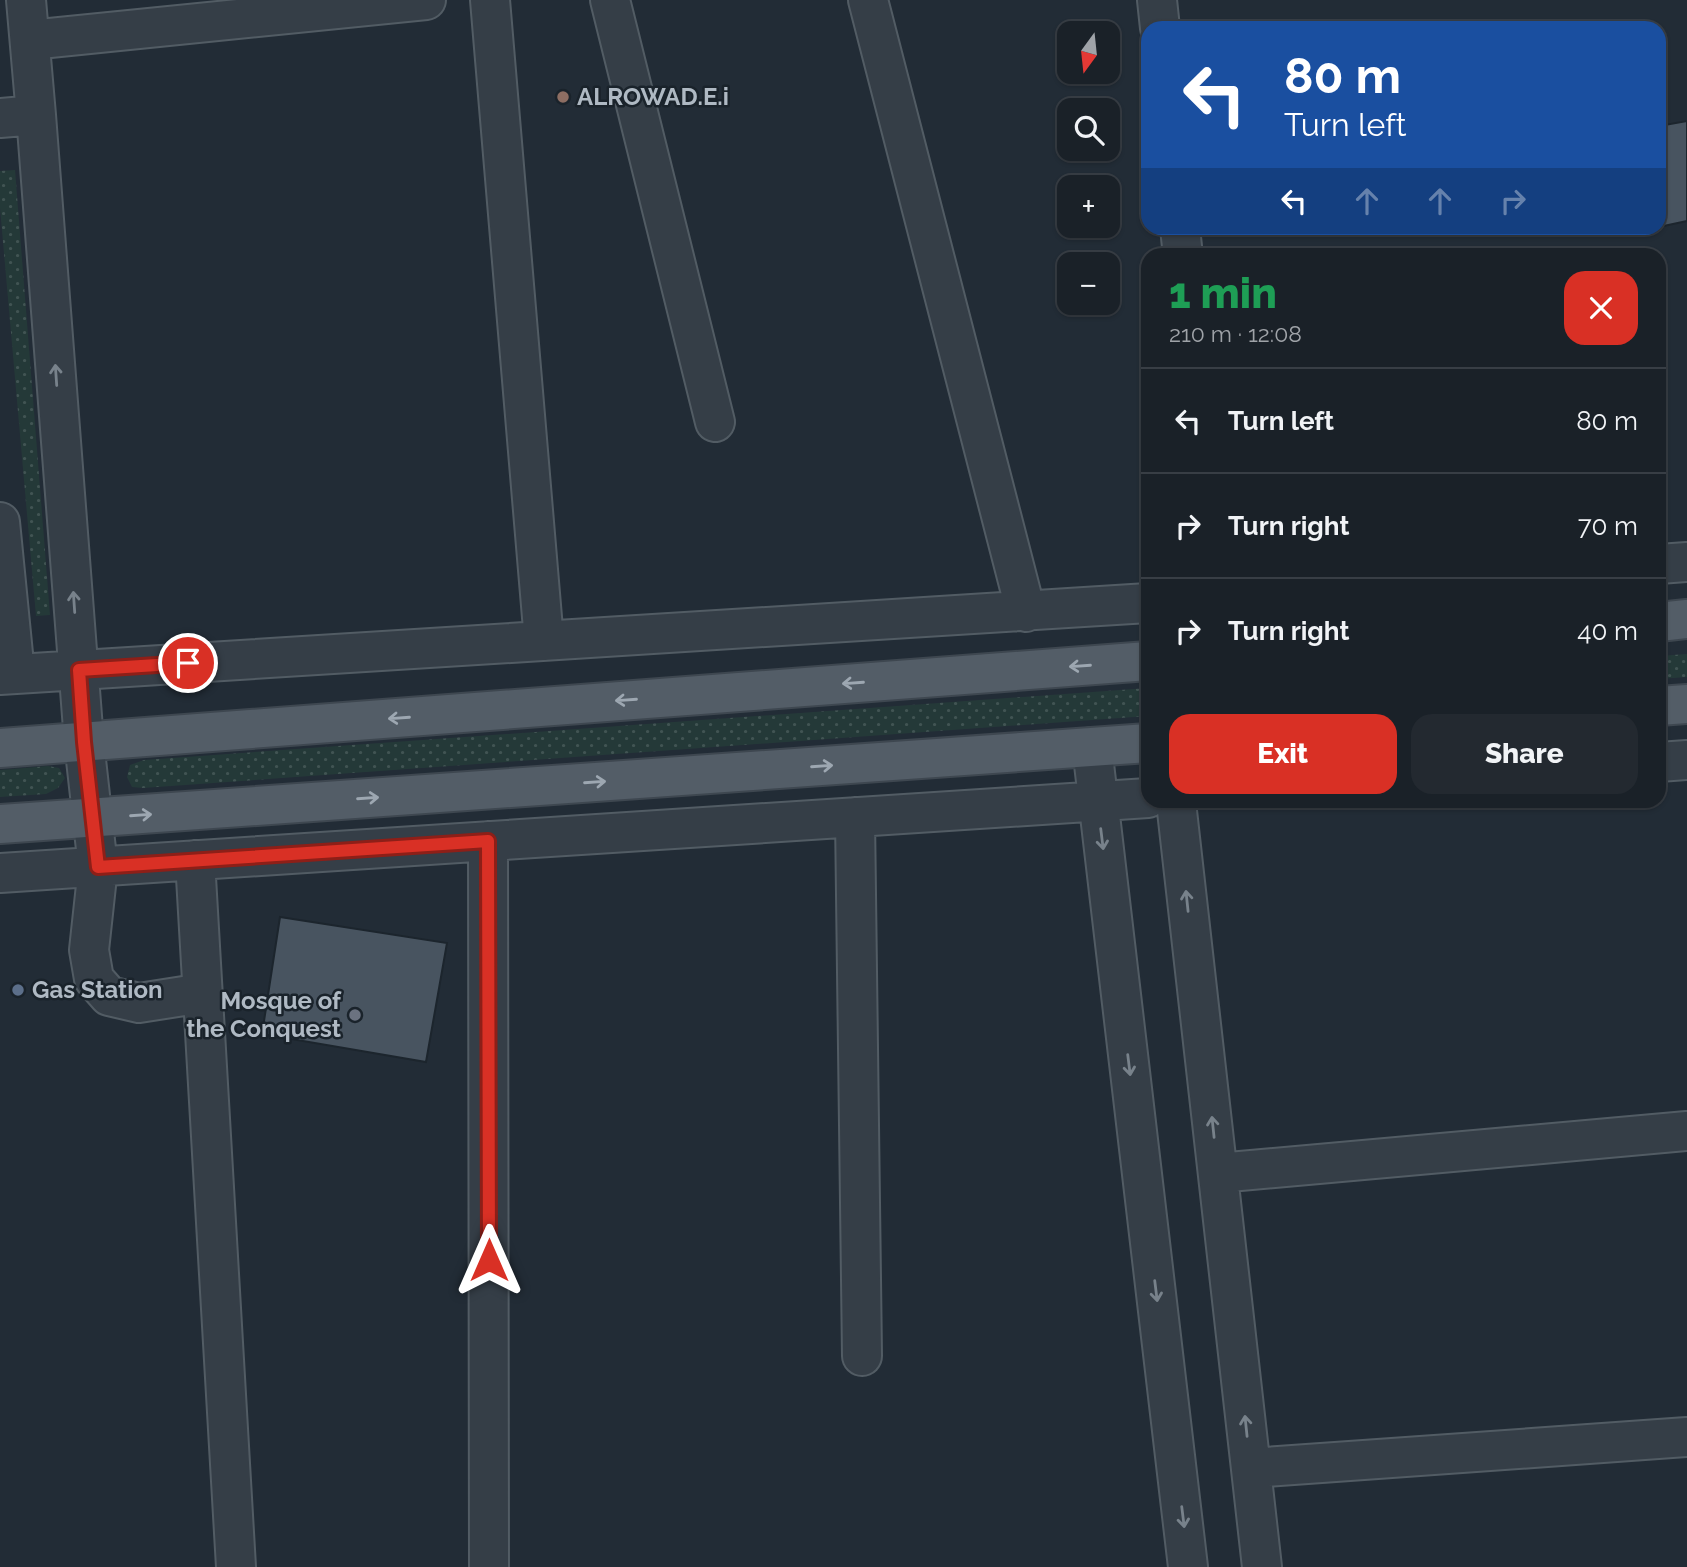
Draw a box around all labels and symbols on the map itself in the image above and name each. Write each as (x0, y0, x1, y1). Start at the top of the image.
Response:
north arrow (1057, 21, 1120, 84)
place label: ALROWAD.E.i (577, 82, 729, 111)
marker: ALROWAD.E.i (555, 89, 571, 105)
one-way arrow (49, 364, 62, 386)
one-way arrow (67, 590, 80, 613)
pin (158, 633, 218, 693)
one-way arrow (1069, 660, 1092, 673)
one-way arrow (842, 677, 865, 690)
one-way arrow (615, 694, 638, 707)
one-way arrow (389, 712, 411, 725)
one-way arrow (810, 759, 833, 772)
one-way arrow (583, 775, 606, 788)
one-way arrow (357, 791, 379, 804)
one-way arrow (130, 808, 153, 821)
one-way arrow (1096, 827, 1109, 850)
one-way arrow (1181, 890, 1194, 913)
place label: Gas Station (32, 975, 162, 1004)
marker: Gas Station (10, 982, 26, 998)
place label: Mosque of the Conquest (186, 986, 342, 1043)
marker: Mosque of the Conquest (347, 1007, 363, 1023)
one-way arrow (1123, 1053, 1136, 1076)
one-way arrow (1206, 1116, 1219, 1139)
position arrow (452, 1223, 526, 1297)
one-way arrow (1149, 1279, 1162, 1301)
one-way arrow (1239, 1415, 1252, 1438)
one-way arrow (1176, 1505, 1189, 1527)

